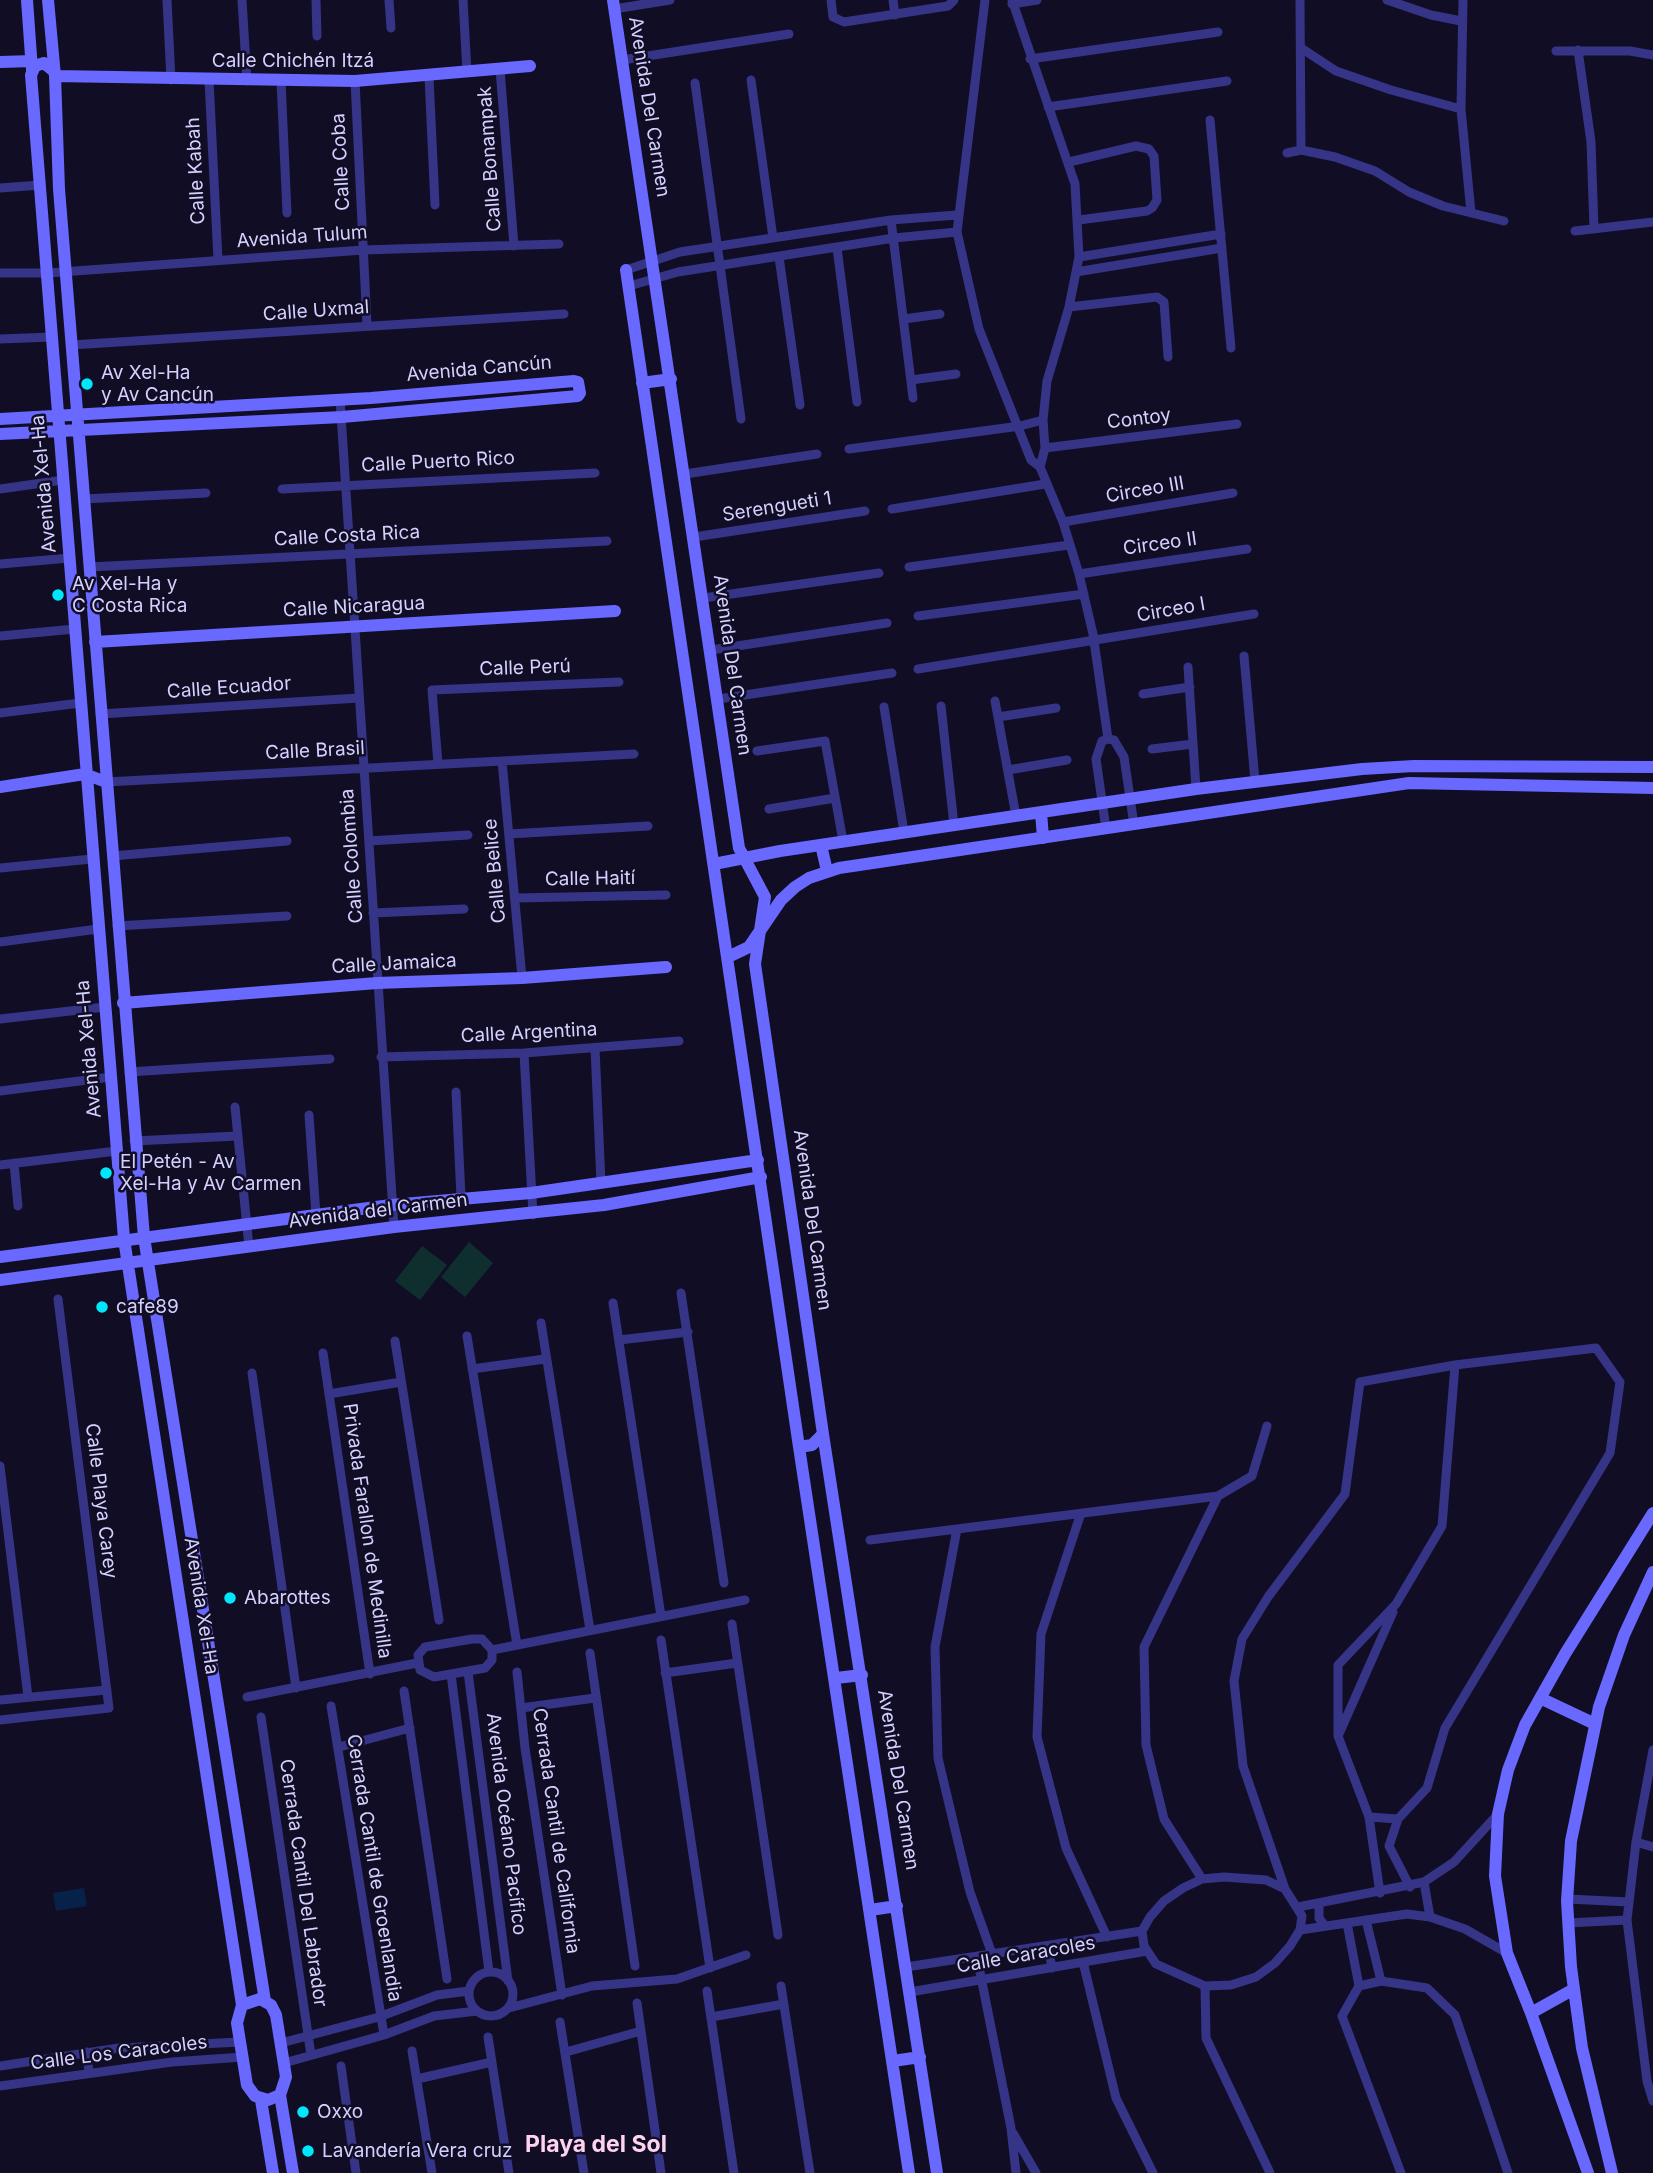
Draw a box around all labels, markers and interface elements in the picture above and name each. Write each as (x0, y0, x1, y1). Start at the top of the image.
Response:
street label: Avenida Del Carmen (623, 15, 675, 199)
street label: Calle Chichén Itzá (212, 50, 374, 72)
street label: Calle Bonampak (474, 86, 506, 232)
street label: Calle Coba (327, 113, 355, 211)
street label: Calle Kabah (182, 117, 210, 225)
street label: Avenida Tulum (236, 221, 368, 253)
street label: Calle Uxmal (262, 296, 370, 326)
street label: Avenida Cancún (405, 351, 553, 387)
place label: Av Xel-Ha y Av Cancún (101, 362, 214, 406)
marker: Av Xel-Ha y Av Cancún (79, 376, 95, 392)
street label: Contoy (1106, 404, 1172, 434)
street label: Avenida Xel-Ha (27, 414, 61, 554)
street label: Calle Puerto Rico (361, 447, 515, 477)
street label: Circeo III (1104, 472, 1186, 508)
street label: Serengueti 1 (721, 487, 833, 527)
street label: Calle Costa Rica (273, 521, 421, 551)
street label: Circeo II (1122, 528, 1198, 560)
place label: Av Xel-Ha y C Costa Rica (72, 573, 187, 617)
street label: Avenida Del Carmen (708, 573, 756, 757)
marker: Av Xel-Ha y C Costa Rica (50, 587, 66, 603)
street label: Calle Nicaragua (282, 592, 426, 622)
street label: Circeo I (1135, 593, 1207, 627)
street label: Calle Perú (479, 655, 571, 681)
street label: Calle Ecuador (166, 672, 292, 704)
street label: Calle Brasil (265, 737, 365, 765)
street label: Calle Colombia (336, 788, 368, 924)
street label: Calle Belice (479, 818, 511, 924)
street label: Calle Haití (545, 867, 635, 891)
street label: Calle Jamaica (331, 949, 457, 979)
street label: Avenida Xel-Ha (72, 979, 106, 1119)
street label: Calle Argentina (460, 1018, 598, 1048)
street label: Avenida Del Carmen (788, 1128, 836, 1312)
place label: El Petén - Av Xel-Ha y Av Carmen (120, 1151, 302, 1195)
marker: El Petén - Av Xel-Ha y Av Carmen (98, 1165, 114, 1181)
street label: Avenida del Carmen (287, 1189, 469, 1233)
place label: cafe89 (116, 1296, 179, 1318)
marker: cafe89 (94, 1299, 110, 1315)
street label: Privada Farallon de Medinilla (338, 1402, 396, 1660)
street label: Calle Playa Carey (80, 1422, 122, 1580)
street label: Avenida Xel-Ha (179, 1536, 223, 1676)
place label: Abarottes (244, 1587, 331, 1609)
marker: Abarottes (222, 1590, 238, 1606)
street label: Avenida Del Carmen (872, 1688, 924, 1872)
street label: Cerrada Cantil de California (527, 1707, 585, 1955)
street label: Avenida Océano Pacífico (481, 1711, 531, 1937)
street label: Cerrada Cantil de Groenlandia (342, 1733, 406, 2003)
street label: Cerrada Cantil Del Labrador (274, 1758, 332, 2008)
street label: Calle Caracoles (955, 1932, 1097, 1978)
street label: Calle Los Caracoles (29, 2031, 209, 2075)
place label: Oxxo (317, 2101, 363, 2123)
marker: Oxxo (295, 2104, 311, 2120)
district label: Playa del Sol (525, 2131, 667, 2159)
place label: Lavandería Vera cruz (322, 2140, 513, 2162)
marker: Lavandería Vera cruz (300, 2143, 316, 2159)

